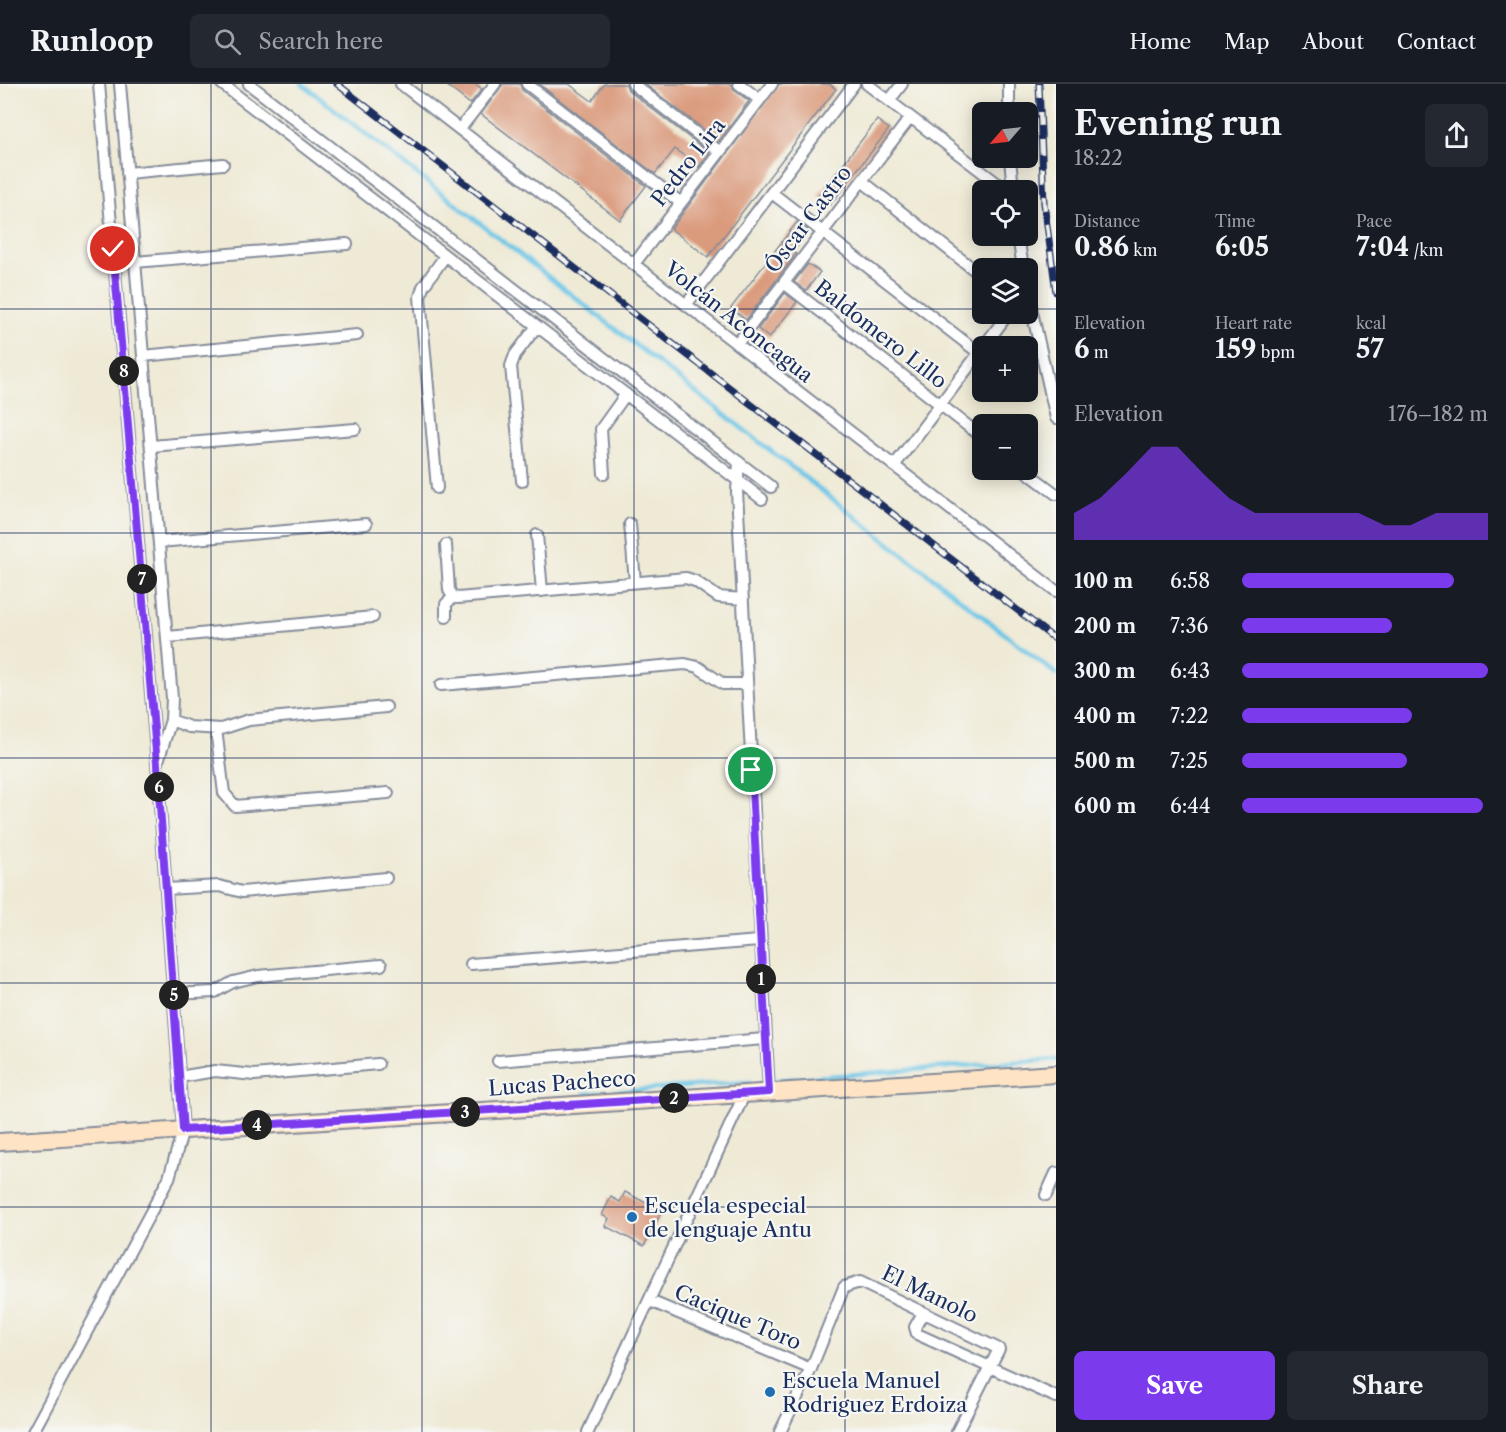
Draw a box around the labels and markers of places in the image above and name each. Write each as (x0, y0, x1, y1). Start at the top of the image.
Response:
pin (87, 223, 138, 274)
pin: 8 (109, 356, 139, 386)
pin: 7 (127, 564, 157, 594)
pin (725, 744, 776, 795)
pin: 6 (144, 772, 174, 802)
pin: 1 (746, 964, 776, 994)
pin: 5 (159, 980, 189, 1010)
pin: 2 (659, 1083, 689, 1113)
pin: 3 (450, 1097, 480, 1127)
pin: 4 (242, 1110, 272, 1140)
place label: Escuela especial de lenguaje Antu (644, 1193, 812, 1242)
marker: Escuela especial de lenguaje Antu (625, 1210, 639, 1224)
place label: Escuela Manuel Rodriguez Erdoiza (782, 1368, 968, 1417)
marker: Escuela Manuel Rodriguez Erdoiza (763, 1385, 777, 1399)

